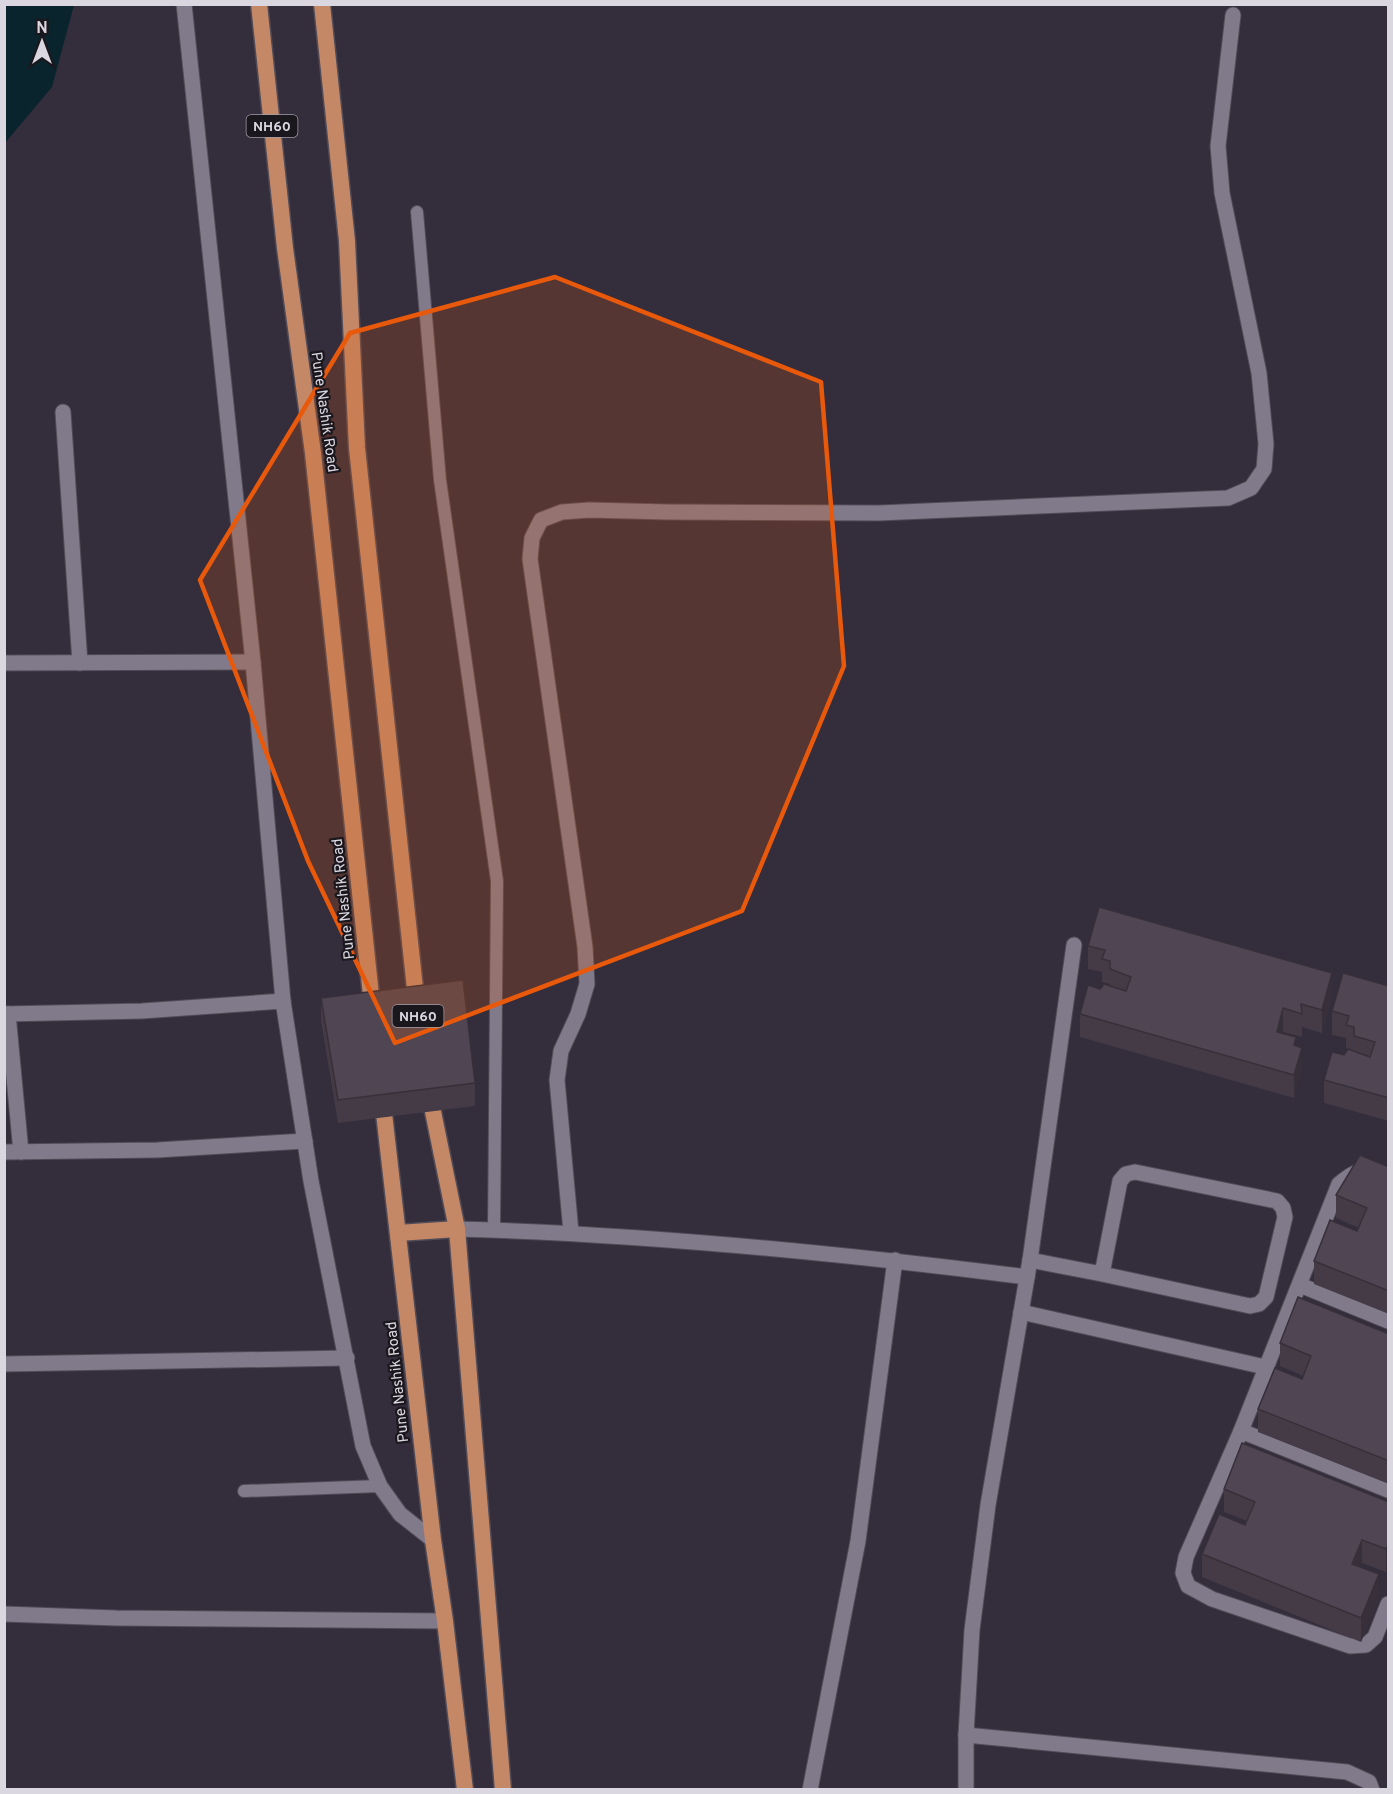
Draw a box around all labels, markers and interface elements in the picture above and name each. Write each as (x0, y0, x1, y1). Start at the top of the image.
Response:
north arrow (12, 12, 72, 72)
text: N (36, 19, 48, 39)
road number: NH60 (246, 115, 298, 137)
street label: Pune Nashik Road (306, 351, 341, 474)
street label: Pune Nashik Road (329, 837, 360, 960)
road number: NH60 (392, 1005, 444, 1027)
street label: Pune Nashik Road (383, 1320, 414, 1443)

